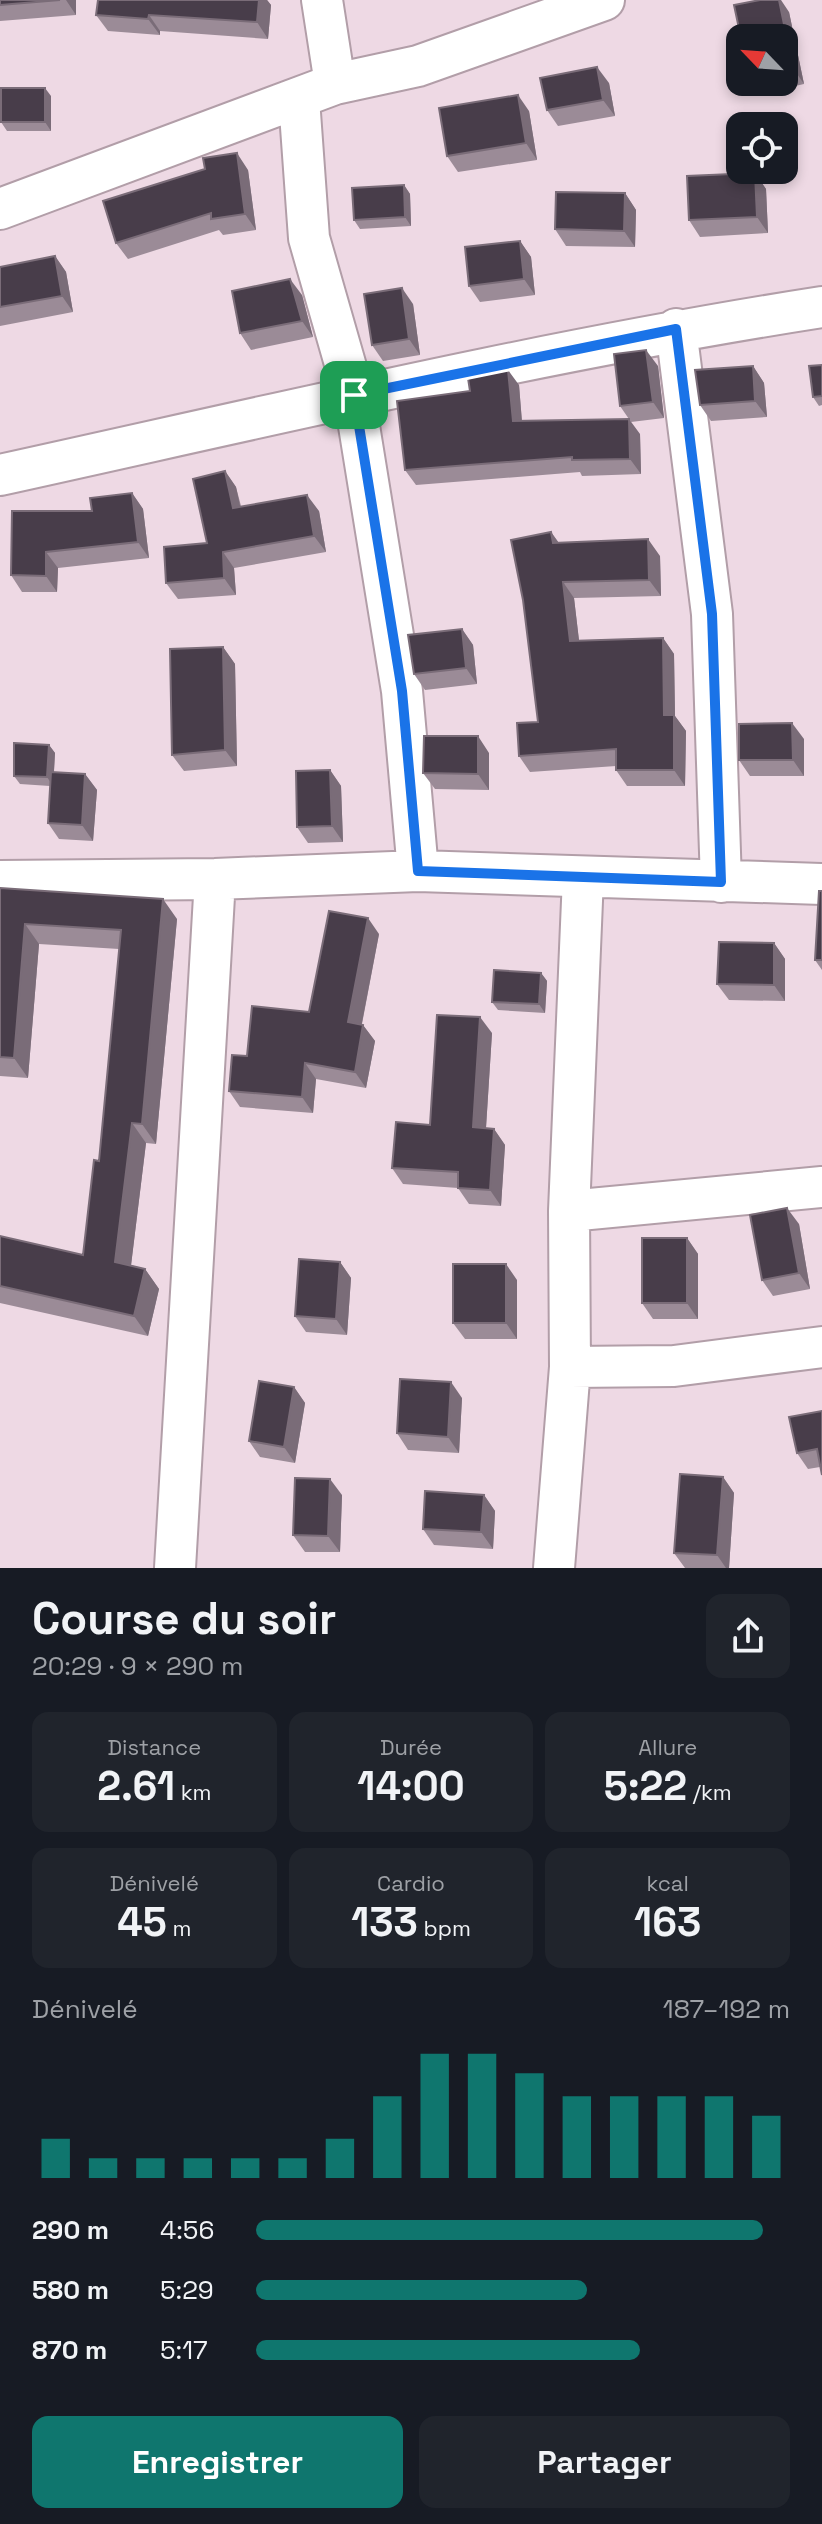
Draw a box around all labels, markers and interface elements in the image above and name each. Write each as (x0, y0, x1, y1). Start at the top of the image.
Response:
north arrow (726, 24, 798, 96)
map controls (726, 24, 798, 184)
button: locate (726, 112, 798, 184)
pin (320, 361, 388, 429)
icon: arrive (332, 373, 376, 417)
text: Course du soir (32, 1591, 336, 1647)
button: share (706, 1594, 790, 1678)
text: 20:29 · 9 × 290 m (32, 1649, 243, 1683)
text: Distance (107, 1733, 201, 1761)
text: Durée (380, 1733, 442, 1761)
text: Allure (638, 1733, 697, 1761)
text: 2.61 (97, 1761, 175, 1812)
text: 14:00 (357, 1761, 465, 1812)
text: 5:22 (604, 1761, 687, 1812)
text: km (175, 1778, 212, 1806)
text: /km (687, 1778, 732, 1806)
text: Dénivelé (110, 1869, 199, 1897)
text: Cardio (377, 1869, 445, 1897)
text: kcal (646, 1869, 689, 1897)
text: 45 (117, 1897, 167, 1948)
text: 133 (351, 1897, 418, 1948)
text: 163 (634, 1897, 701, 1948)
text: m (167, 1914, 191, 1942)
text: bpm (418, 1914, 471, 1942)
text: Dénivelé (32, 1992, 138, 2026)
text: 187–192 m (663, 1992, 790, 2026)
text: 290 m (32, 2213, 109, 2247)
text: 4:56 (160, 2213, 214, 2247)
text: 580 m (32, 2273, 109, 2307)
text: 5:29 (160, 2273, 214, 2307)
text: 870 m (32, 2333, 107, 2367)
text: 5:17 (160, 2333, 208, 2367)
button: Enregistrer (32, 2416, 403, 2508)
button: Partager (419, 2416, 790, 2508)

